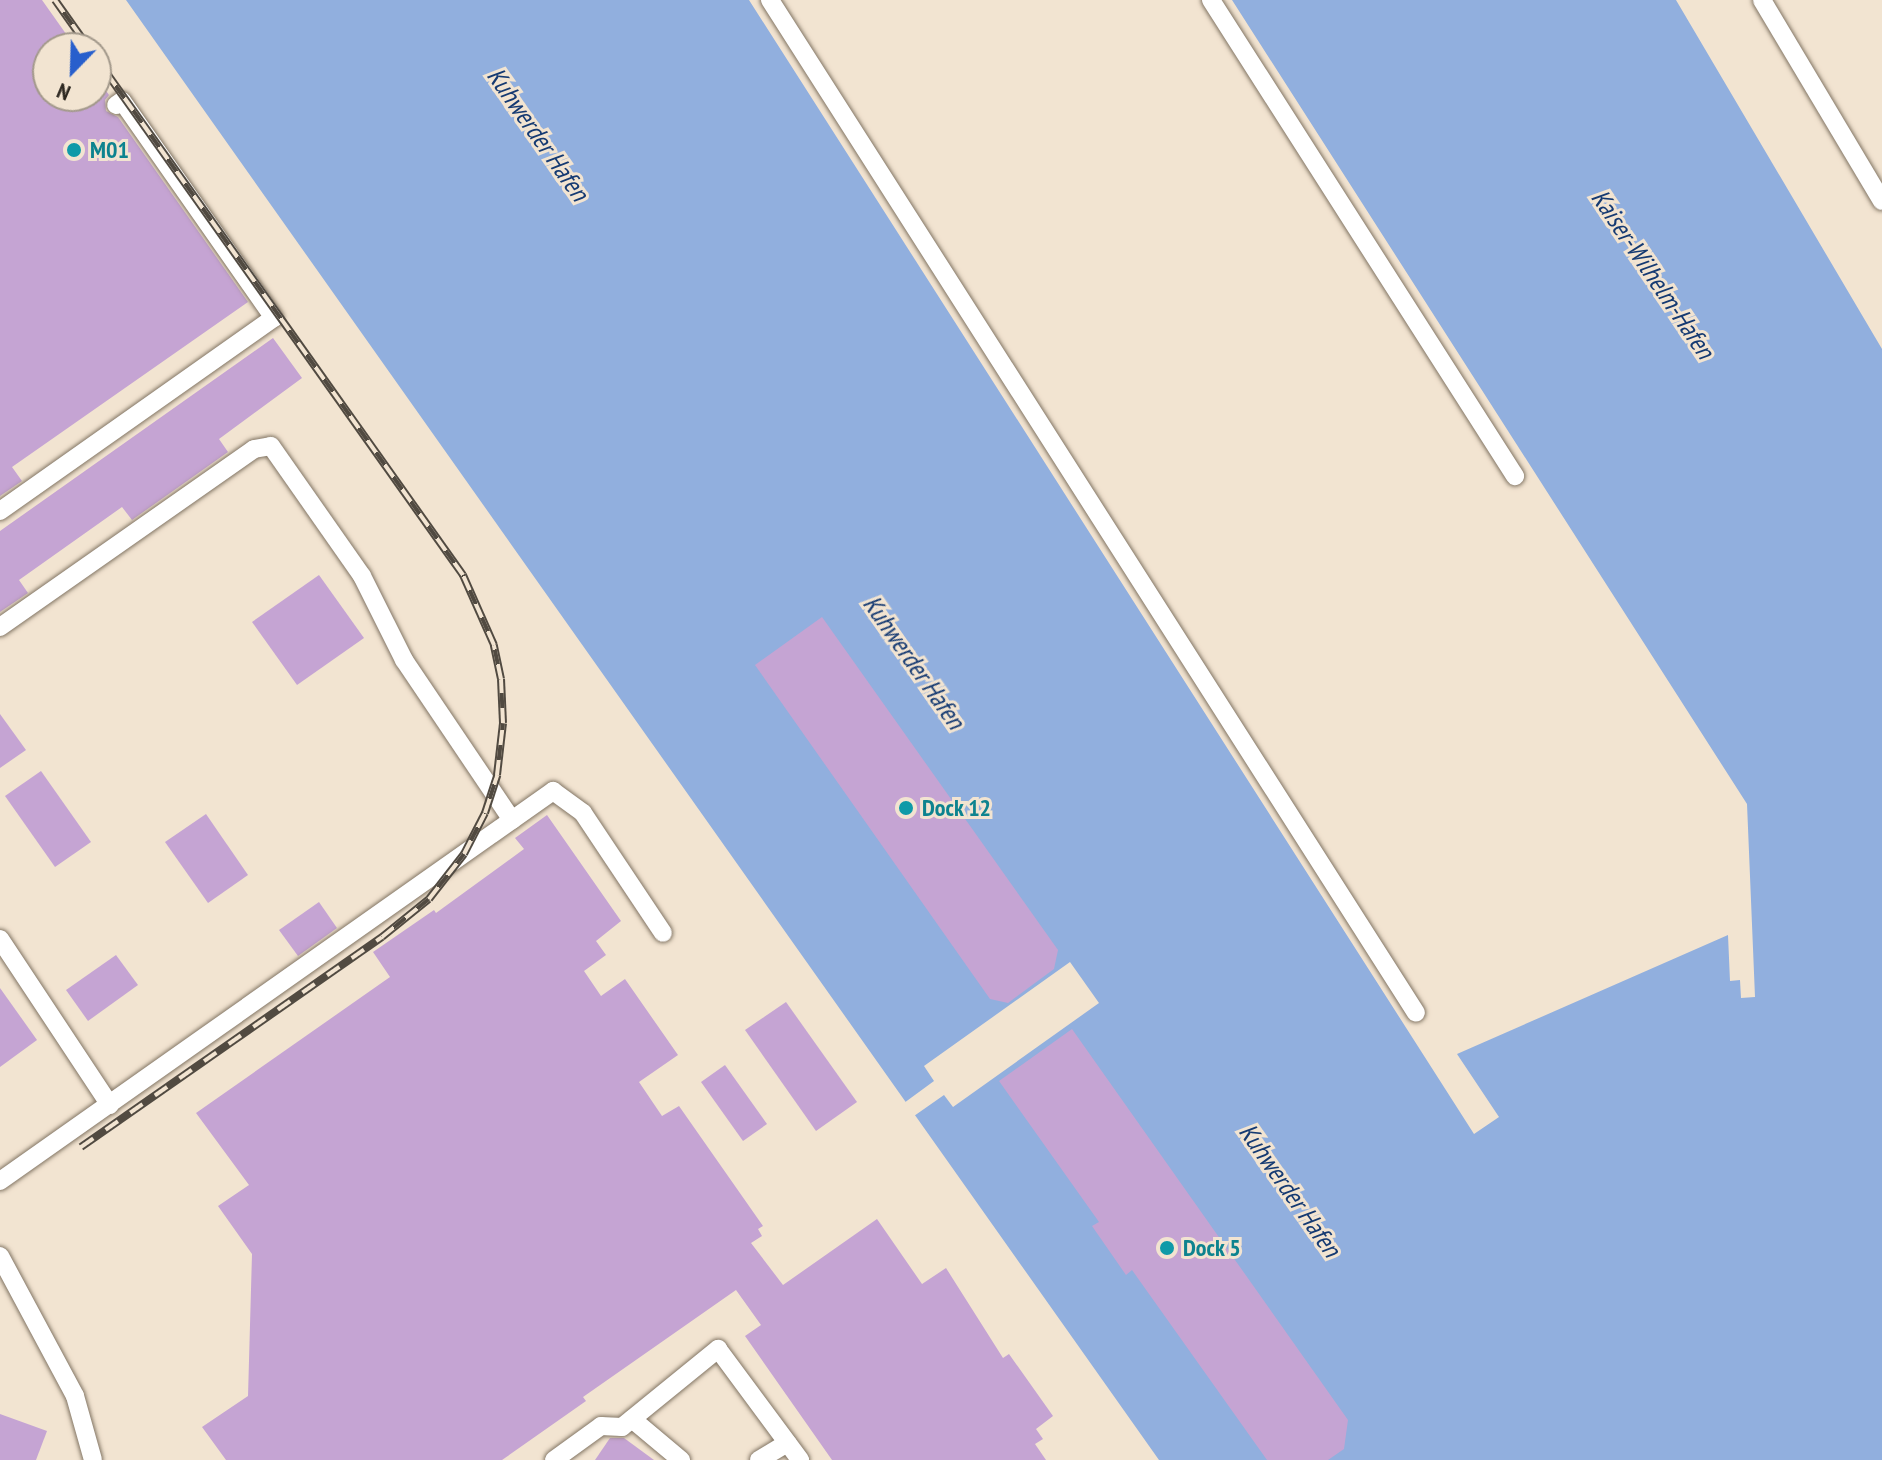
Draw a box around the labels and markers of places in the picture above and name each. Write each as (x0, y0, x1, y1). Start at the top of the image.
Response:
place label: M01 (90, 136, 129, 164)
marker: M01 (65, 141, 83, 159)
place label: Dock 12 (922, 794, 992, 822)
marker: Dock 12 (897, 799, 915, 817)
place label: Dock 5 (1183, 1234, 1241, 1262)
marker: Dock 5 (1158, 1239, 1176, 1257)

